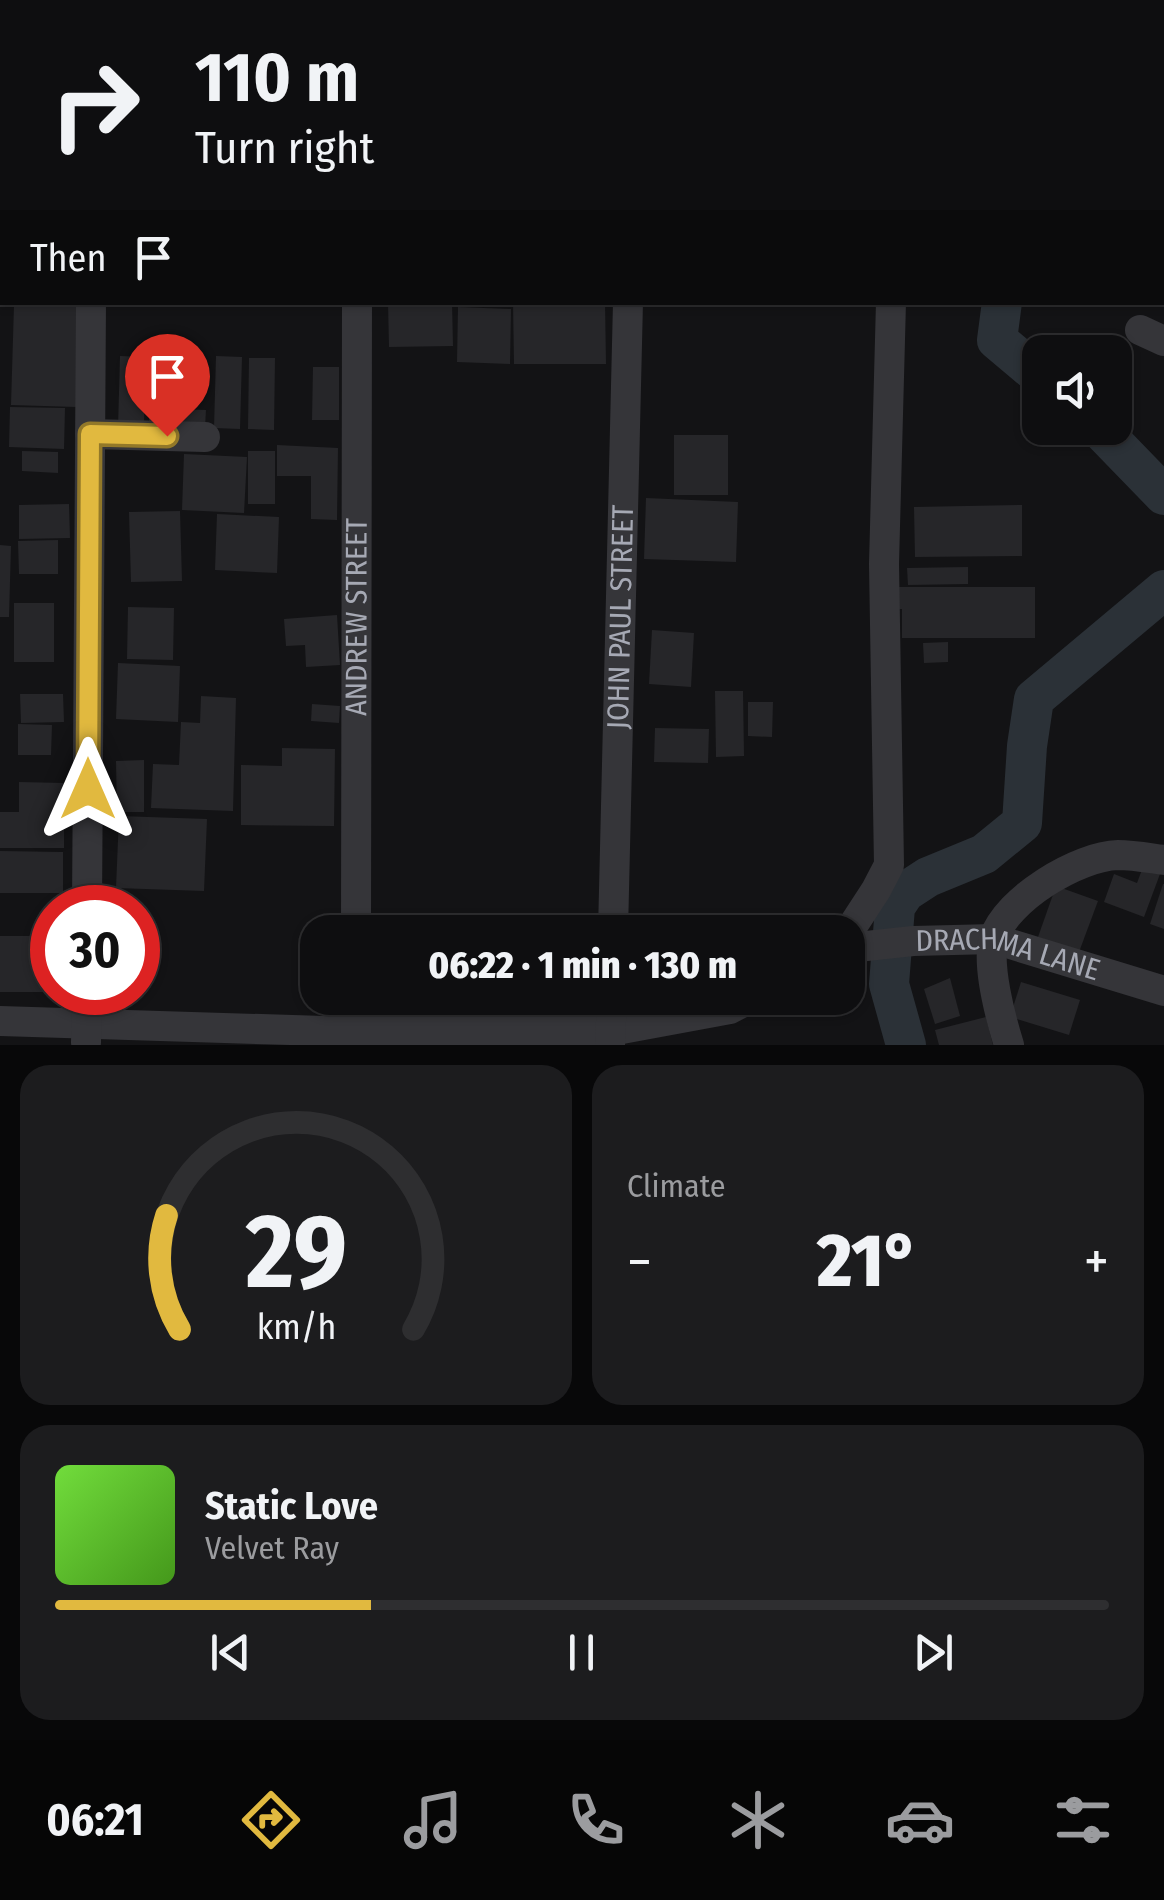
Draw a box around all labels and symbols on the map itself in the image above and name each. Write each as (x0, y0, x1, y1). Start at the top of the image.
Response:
pin (125, 334, 210, 437)
street label: JOHN PAUL STREET (600, 504, 641, 730)
street label: ANDREW STREET (338, 518, 375, 716)
position arrow (36, 737, 140, 841)
speed limit sign: 30 (30, 885, 160, 1015)
street label: DRACHMA LANE (915, 921, 1104, 988)

